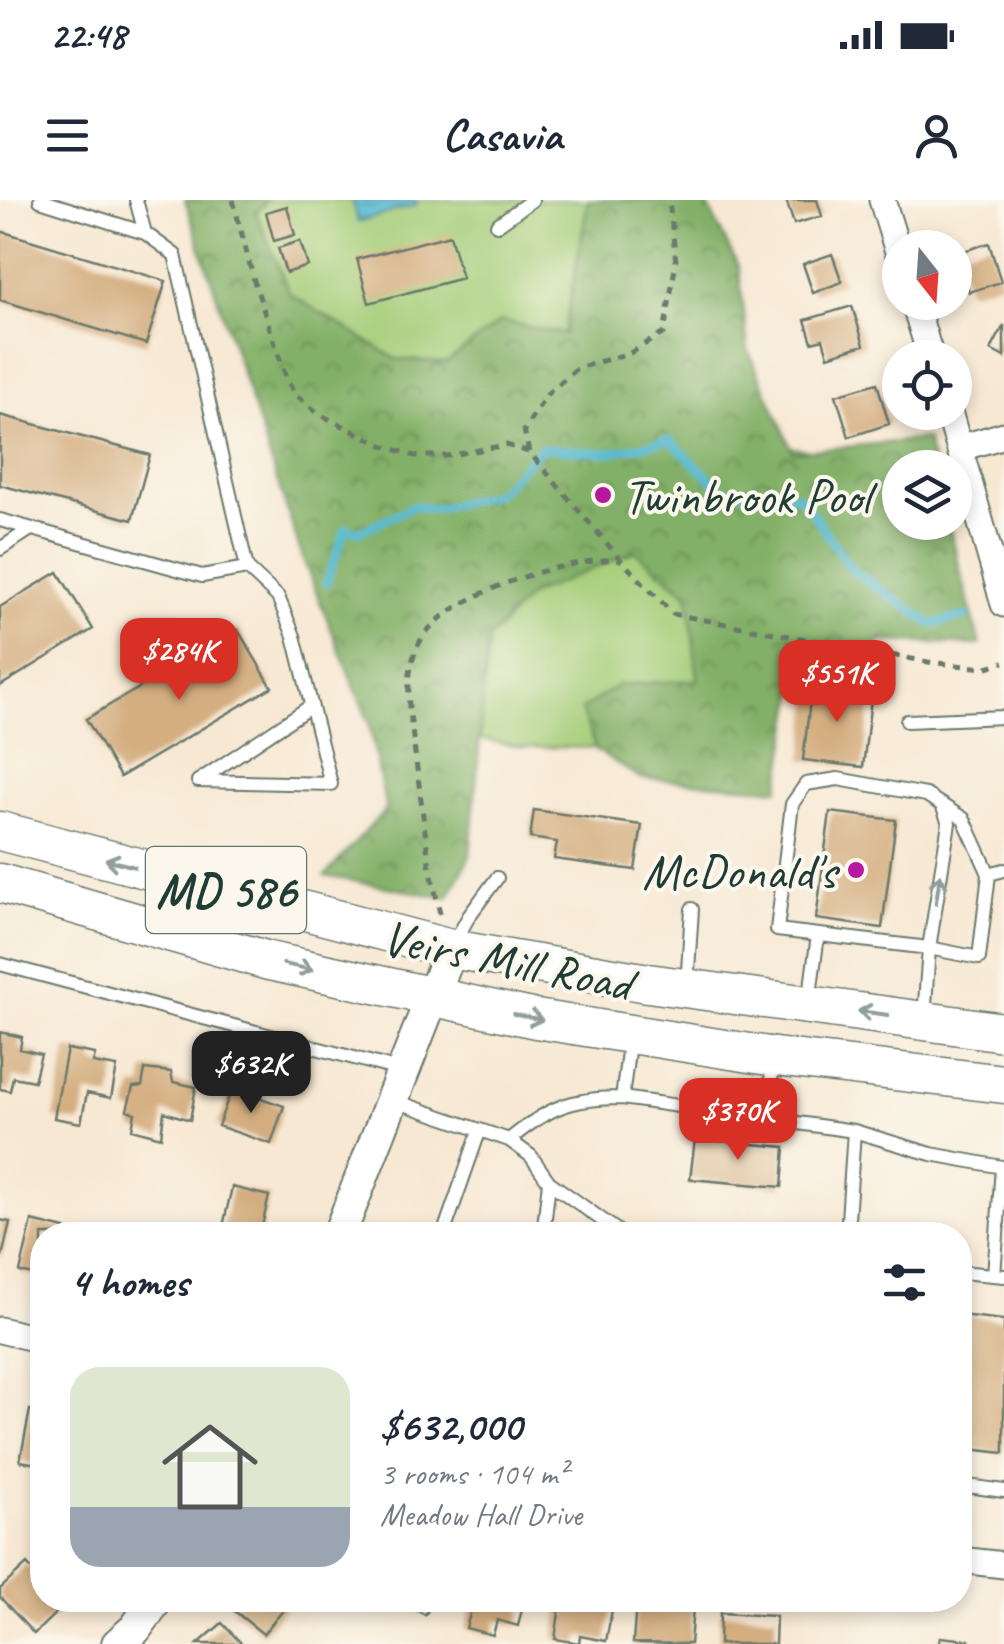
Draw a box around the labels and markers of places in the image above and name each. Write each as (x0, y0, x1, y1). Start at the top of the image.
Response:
place label: Twinbrook Pool (623, 465, 878, 528)
marker: Twinbrook Pool (592, 484, 614, 506)
pin: $284K (109, 618, 249, 703)
pin: $551K (767, 640, 907, 725)
place label: McDonald's (642, 840, 841, 903)
marker: McDonald's (845, 859, 867, 881)
pin: $632K (181, 1031, 321, 1116)
pin: $370K (668, 1078, 808, 1163)

